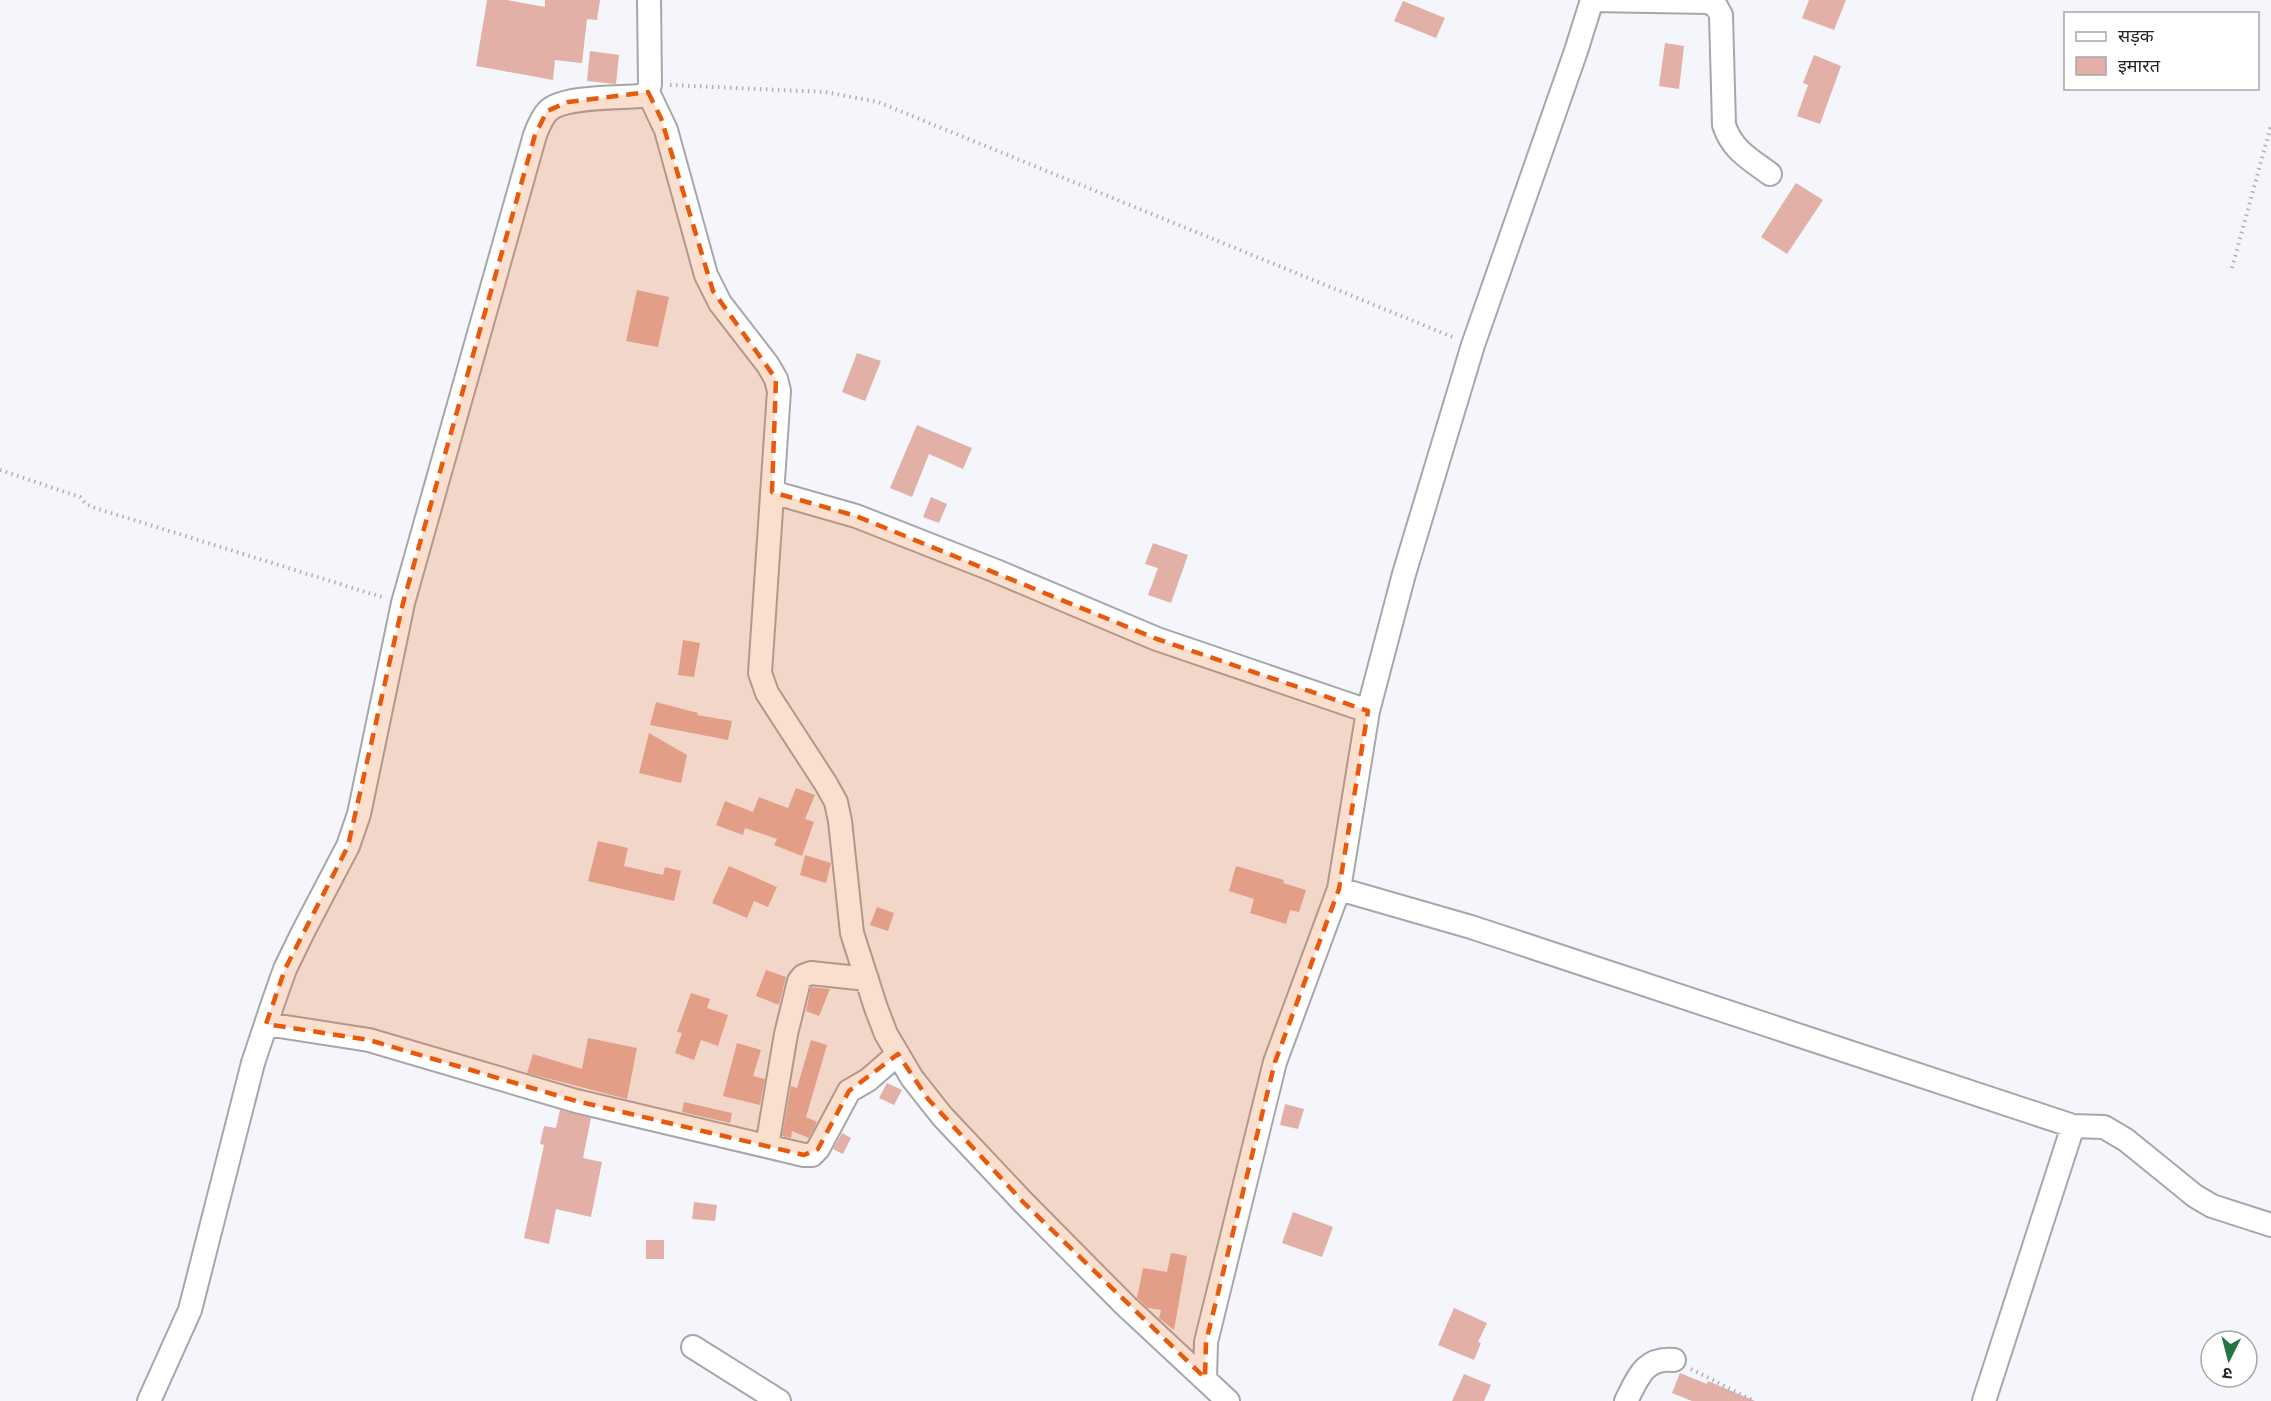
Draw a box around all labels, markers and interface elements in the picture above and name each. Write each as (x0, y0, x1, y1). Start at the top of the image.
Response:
legend (2064, 12, 2259, 90)
text: सड़क (2118, 22, 2155, 49)
text: इमारत (2118, 52, 2161, 79)
north arrow (2199, 1329, 2259, 1389)
text: उ (2221, 1361, 2233, 1386)

